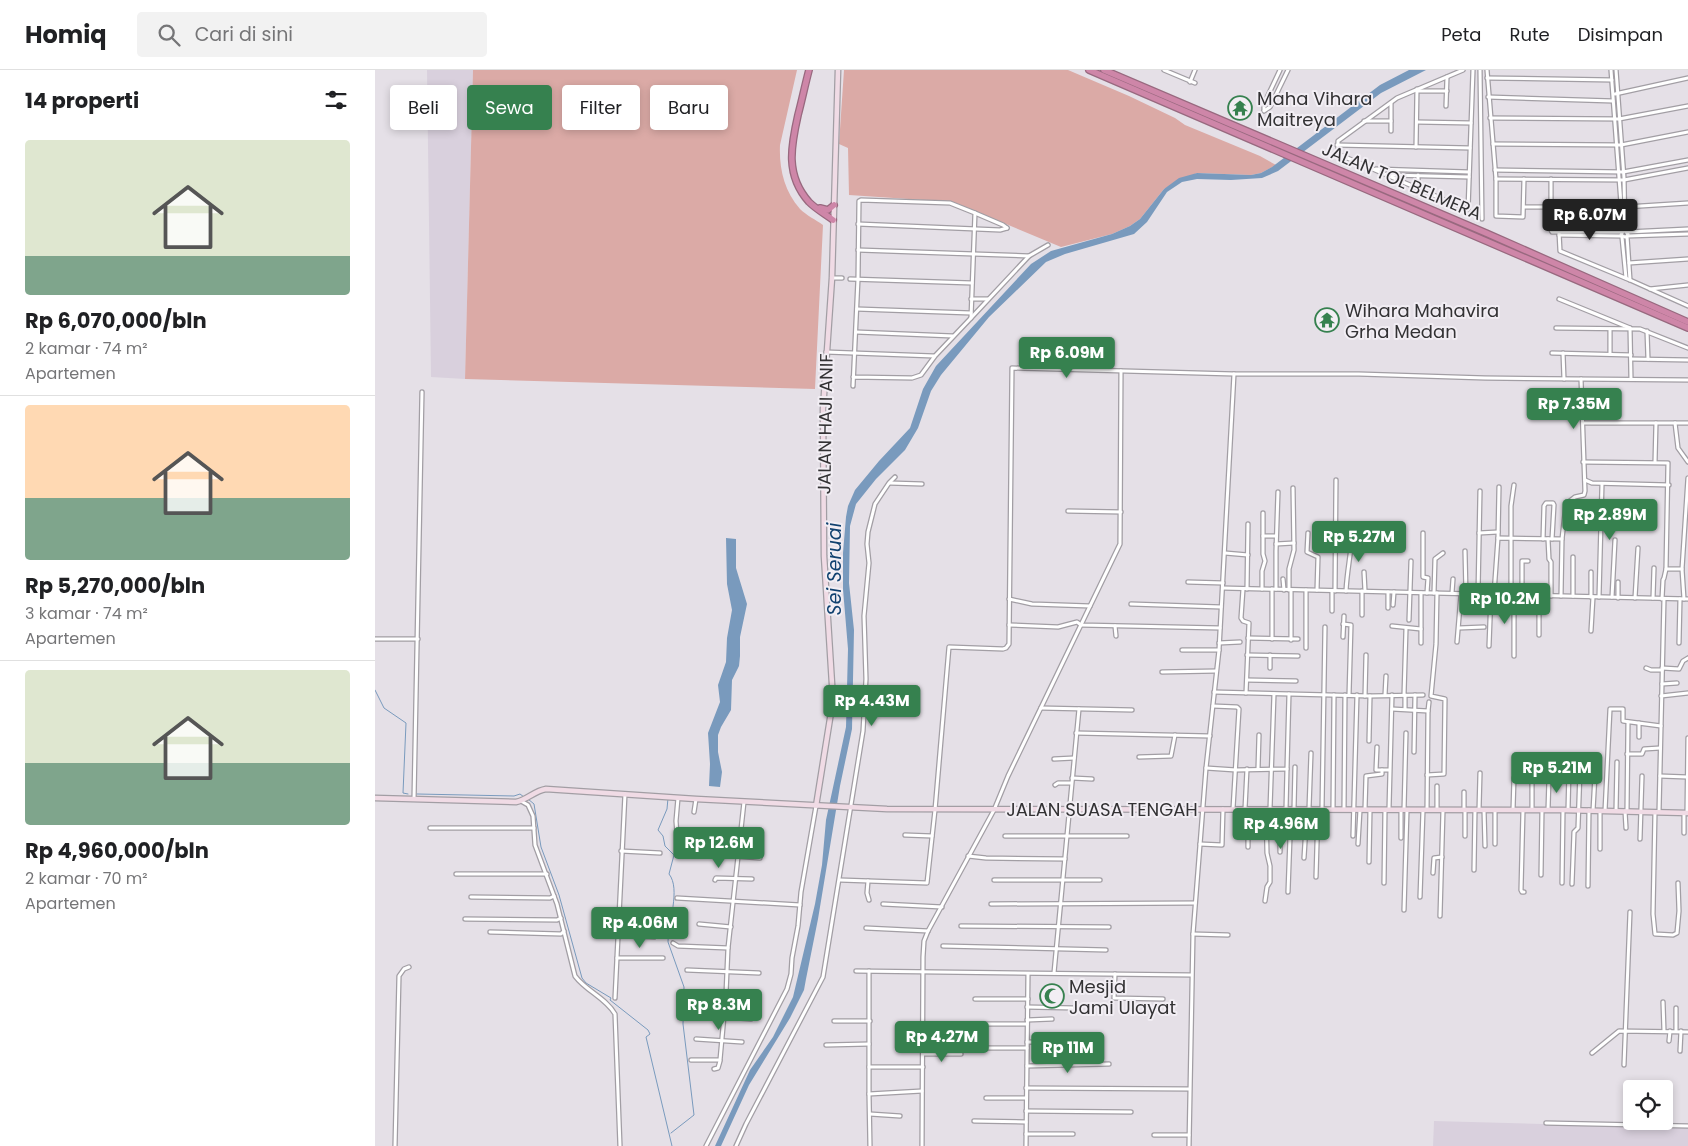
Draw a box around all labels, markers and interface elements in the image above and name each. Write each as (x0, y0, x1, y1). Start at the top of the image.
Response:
search box (137, 12, 487, 57)
text: Homiq (25, 18, 107, 51)
icon: search (155, 21, 183, 49)
text: Cari di sini (195, 21, 293, 48)
text: Peta (1441, 22, 1481, 47)
text: Rute (1509, 22, 1550, 47)
text: Disimpan (1578, 22, 1663, 47)
chip: Beli (390, 85, 457, 130)
chip: Sewa (467, 85, 552, 130)
chip: Filter (562, 85, 640, 130)
chip: Baru (650, 85, 728, 130)
text: 14 properti (25, 86, 139, 115)
icon: filters (322, 86, 350, 114)
place label: Maha Vihara Maitreya (1257, 86, 1372, 132)
temple icon: Maha Vihara Maitreya (1227, 95, 1253, 121)
street label: JALAN TOL BELMERA (1318, 136, 1486, 226)
icon: home (143, 172, 233, 262)
pin: Rp 6.07M (1538, 198, 1642, 241)
text: Rp 6.07M (1553, 203, 1627, 226)
place label: Wihara Mahavira Grha Medan (1345, 298, 1499, 344)
text: Rp 6,070,000/bln (25, 306, 207, 335)
temple icon: Wihara Mahavira Grha Medan (1314, 307, 1340, 333)
pin: Rp 6.09M (1015, 336, 1119, 379)
text: 2 kamar · 74 m² (25, 337, 148, 360)
text: Rp 6.09M (1030, 341, 1104, 364)
street label: JALAN HAJI ANIF (811, 353, 839, 495)
text: Apartemen (25, 362, 116, 385)
pin: Rp 7.35M (1522, 388, 1626, 430)
text: Rp 7.35M (1538, 392, 1610, 415)
icon: home (143, 438, 233, 528)
pin: Rp 2.89M (1558, 498, 1662, 541)
text: Rp 2.89M (1573, 503, 1647, 526)
pin: Rp 5.27M (1307, 520, 1411, 563)
water label: Sei Seruai (821, 522, 848, 615)
text: Rp 5.27M (1323, 525, 1395, 548)
text: Rp 5,270,000/bln (25, 571, 205, 600)
pin: Rp 10.2M (1453, 582, 1557, 625)
text: Rp 10.2M (1470, 587, 1540, 610)
text: 3 kamar · 74 m² (25, 602, 148, 625)
text: Apartemen (25, 627, 116, 650)
pin: Rp 4.43M (820, 684, 924, 727)
text: Rp 4.43M (834, 689, 910, 712)
icon: home (143, 703, 233, 793)
pin: Rp 5.21M (1505, 752, 1609, 794)
text: Rp 5.21M (1522, 756, 1592, 779)
street label: JALAN SUASA TENGAH (1006, 797, 1198, 822)
pin: Rp 4.96M (1229, 808, 1333, 850)
text: Rp 4.96M (1244, 812, 1318, 835)
pin: Rp 12.6M (667, 826, 771, 869)
text: Rp 12.6M (684, 831, 754, 854)
text: Rp 4,960,000/bln (25, 836, 209, 865)
text: 2 kamar · 70 m² (25, 867, 148, 890)
text: Apartemen (25, 892, 116, 915)
pin: Rp 4.06M (588, 906, 692, 949)
text: Rp 4.06M (602, 911, 678, 934)
place label: Mesjid Jami Ulayat (1069, 974, 1176, 1020)
mosque icon: Mesjid Jami Ulayat (1039, 983, 1065, 1009)
pin: Rp 8.3M (673, 988, 765, 1031)
text: Rp 8.3M (687, 993, 751, 1016)
pin: Rp 4.27M (890, 1020, 994, 1063)
text: Rp 4.27M (906, 1025, 978, 1048)
pin: Rp 11M (1027, 1032, 1109, 1074)
text: Rp 11M (1042, 1036, 1094, 1059)
map controls (1623, 1080, 1673, 1130)
button: locate (1623, 1080, 1673, 1130)

